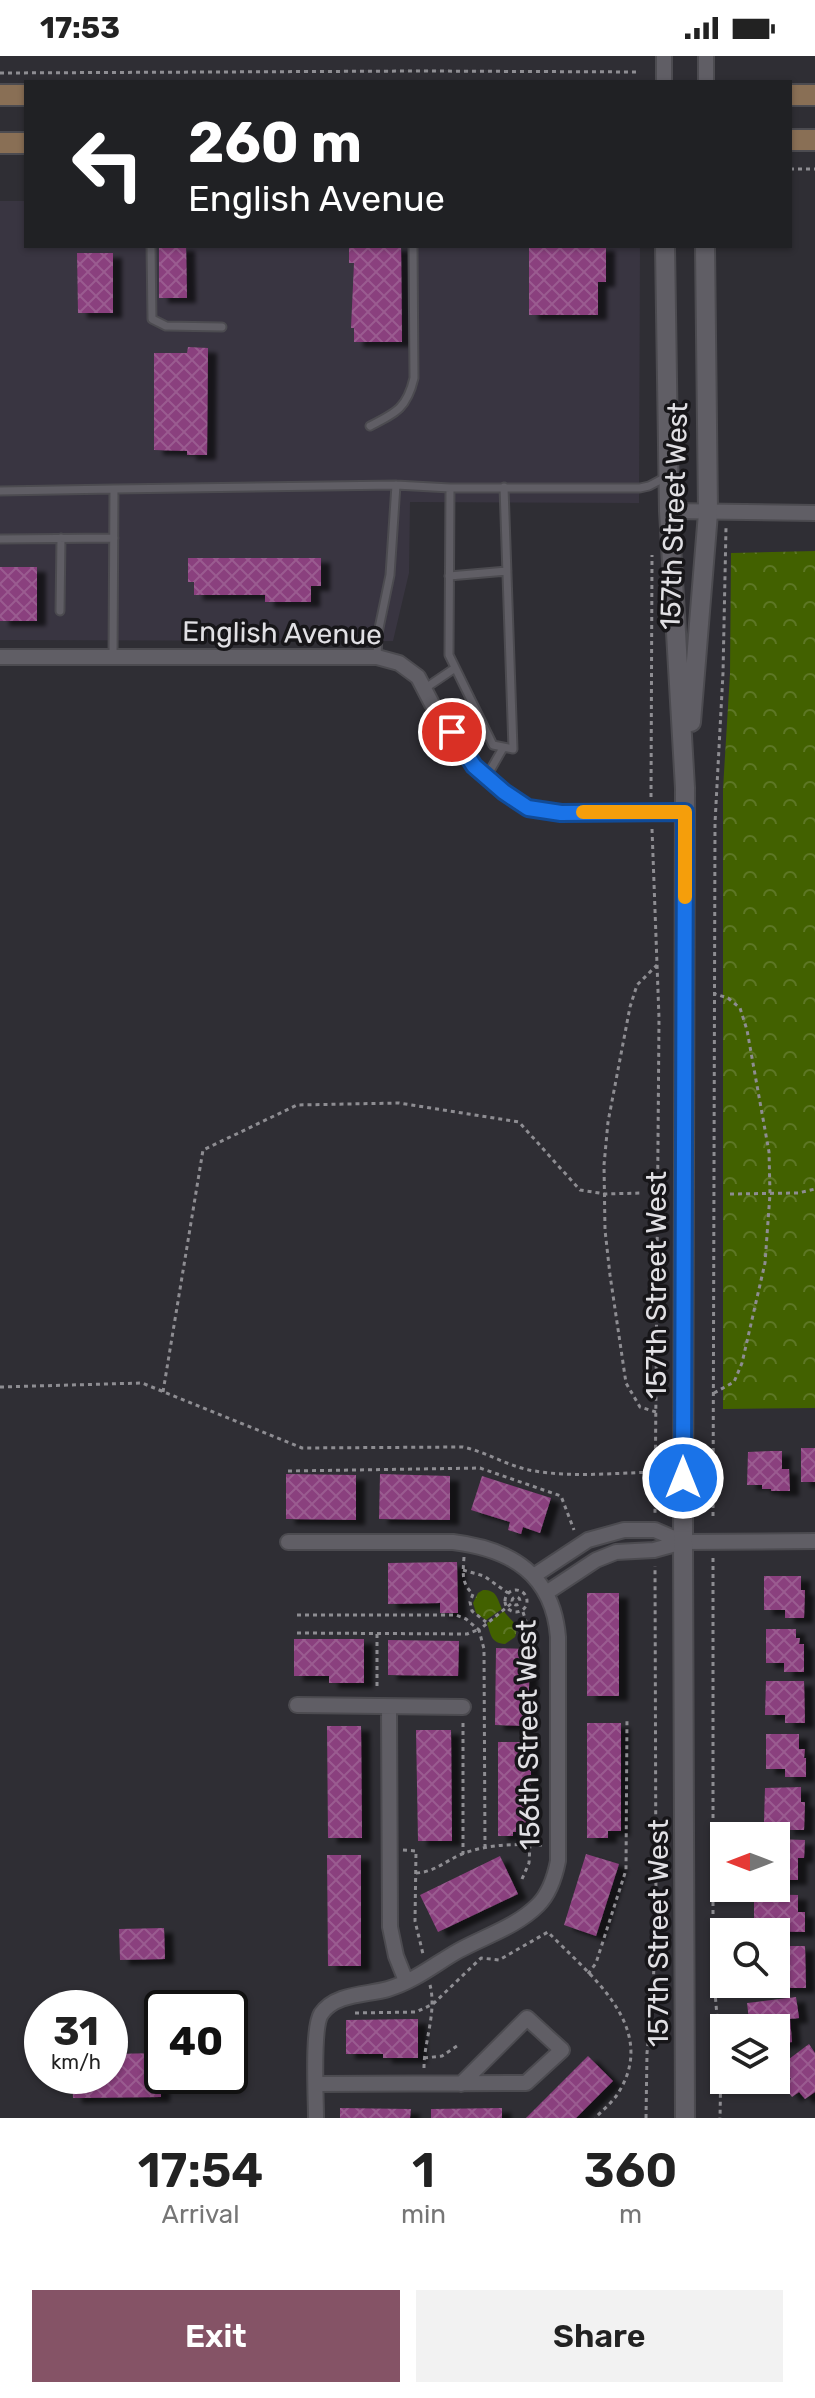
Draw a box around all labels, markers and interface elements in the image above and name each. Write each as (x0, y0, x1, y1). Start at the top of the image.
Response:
text: 17:53 (40, 10, 120, 46)
text: 260 m (188, 110, 362, 176)
icon: left (56, 112, 160, 216)
text: English Avenue (188, 177, 445, 220)
street label: 157th Street West (654, 401, 694, 630)
street label: English Avenue (182, 615, 382, 651)
pin (418, 698, 486, 766)
icon: arrive (430, 710, 474, 754)
street label: 157th Street West (640, 1171, 673, 1399)
position arrow (641, 1436, 725, 1520)
street label: 156th Street West (509, 1619, 547, 1850)
street label: 157th Street West (642, 1819, 675, 2047)
north arrow (710, 1822, 790, 1902)
map controls (710, 1822, 790, 2094)
button: search (710, 1918, 790, 1998)
speed limit sign: 40 (144, 1990, 248, 2094)
text: 31 (53, 2008, 99, 2055)
button: layers (710, 2014, 790, 2094)
text: km/h (51, 2050, 101, 2074)
text: 17:54 (138, 2142, 263, 2199)
text: 1 (412, 2142, 435, 2199)
text: 360 (584, 2142, 677, 2199)
text: Arrival (161, 2199, 240, 2230)
text: min (401, 2199, 446, 2230)
text: m (619, 2199, 642, 2230)
button: Exit (32, 2290, 400, 2382)
button: Share (416, 2290, 783, 2382)

